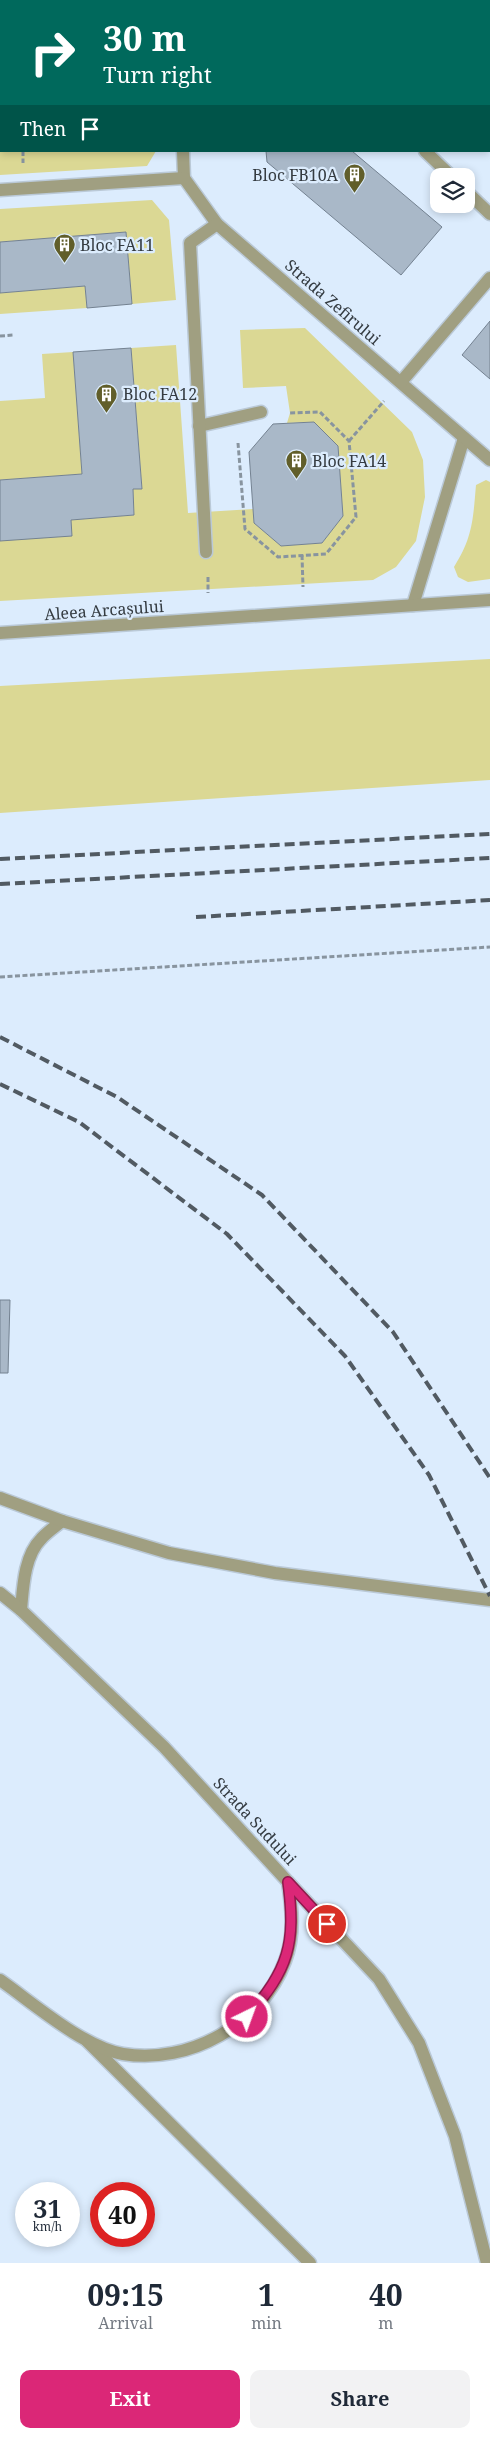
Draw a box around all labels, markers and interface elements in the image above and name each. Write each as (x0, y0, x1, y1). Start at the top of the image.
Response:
text: 30 m (103, 14, 186, 61)
icon: right (20, 20, 85, 85)
text: Turn right (103, 59, 212, 89)
icon: arrive (76, 115, 104, 143)
text: Then (20, 116, 66, 142)
building icon: Bloc FB10A (342, 163, 366, 194)
place label: Bloc FB10A (252, 164, 339, 186)
map controls (430, 168, 475, 213)
button: layers (430, 168, 475, 213)
building icon: Bloc FA11 (52, 233, 76, 264)
place label: Bloc FA11 (80, 234, 154, 256)
street label: Strada Zefirului (280, 254, 386, 350)
building icon: Bloc FA12 (95, 382, 119, 413)
place label: Bloc FA12 (123, 383, 197, 405)
building icon: Bloc FA14 (284, 449, 308, 480)
place label: Bloc FA14 (312, 450, 386, 472)
street label: Aleea Arcașului (43, 595, 165, 625)
street label: Strada Sudului (209, 1772, 301, 1870)
pin (306, 1903, 348, 1945)
icon: arrive (313, 1910, 341, 1938)
position arrow (220, 1990, 272, 2042)
speed limit sign: 40 (90, 2182, 155, 2247)
text: 31 (33, 2191, 62, 2225)
text: km/h (33, 2218, 62, 2235)
text: 09:15 (87, 2274, 164, 2315)
text: 1 (258, 2274, 275, 2315)
text: 40 (369, 2274, 403, 2315)
text: Arrival (98, 2312, 153, 2334)
text: min (251, 2312, 282, 2334)
text: m (378, 2312, 393, 2334)
button: Exit (20, 2370, 240, 2428)
button: Share (250, 2370, 470, 2428)

